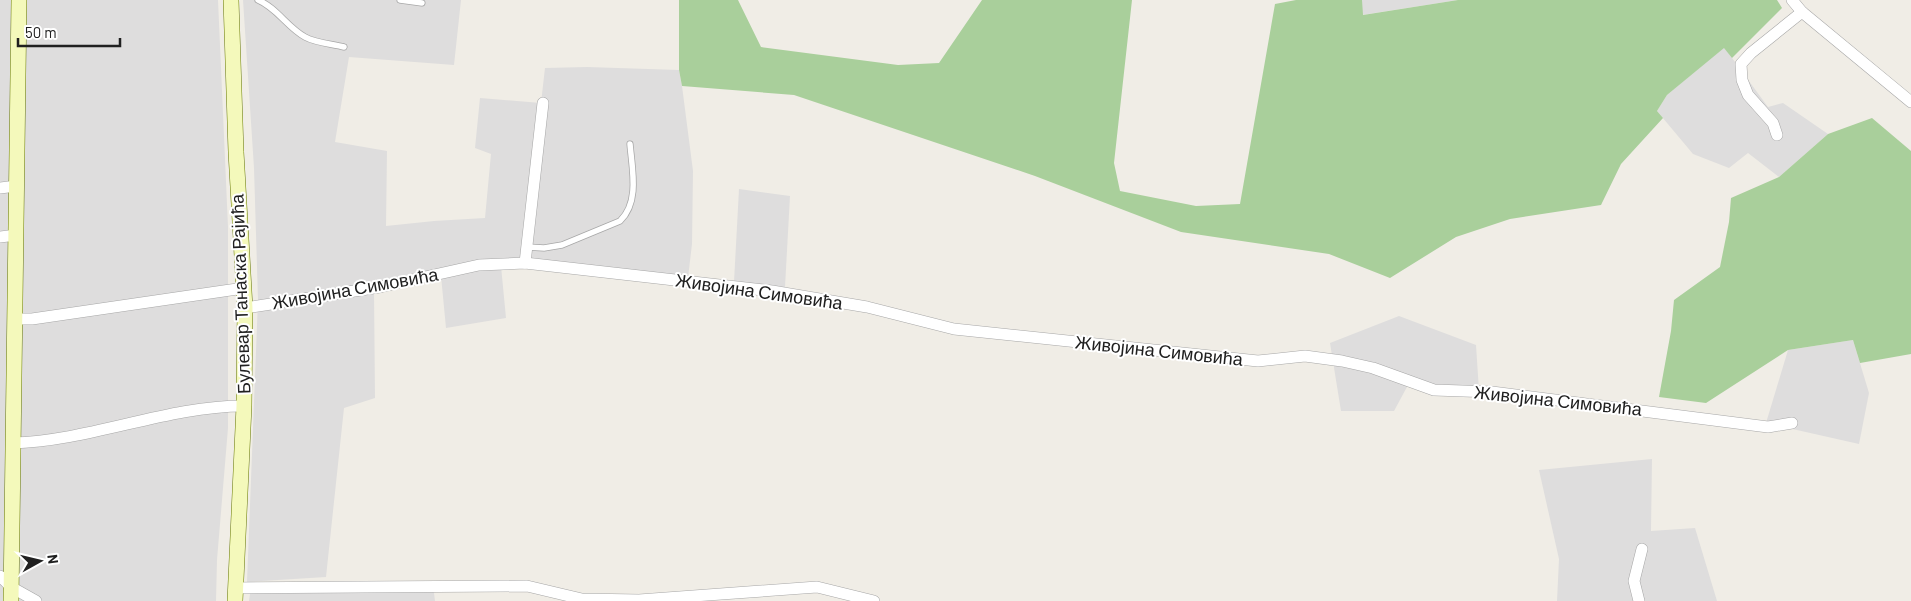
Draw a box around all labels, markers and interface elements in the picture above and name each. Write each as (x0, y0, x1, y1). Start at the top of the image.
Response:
scale bar (18, 15, 120, 47)
text: 50 m (25, 23, 57, 41)
street label: Булевар Танаска Рајића (225, 193, 254, 394)
street label: Живојина Симовића (270, 262, 441, 313)
street label: Живојина Симовића (674, 268, 845, 314)
street label: Живојина Симовића (1074, 330, 1245, 370)
street label: Живојина Симовића (1473, 380, 1644, 420)
north arrow (15, 536, 65, 586)
text: N (44, 553, 62, 565)

